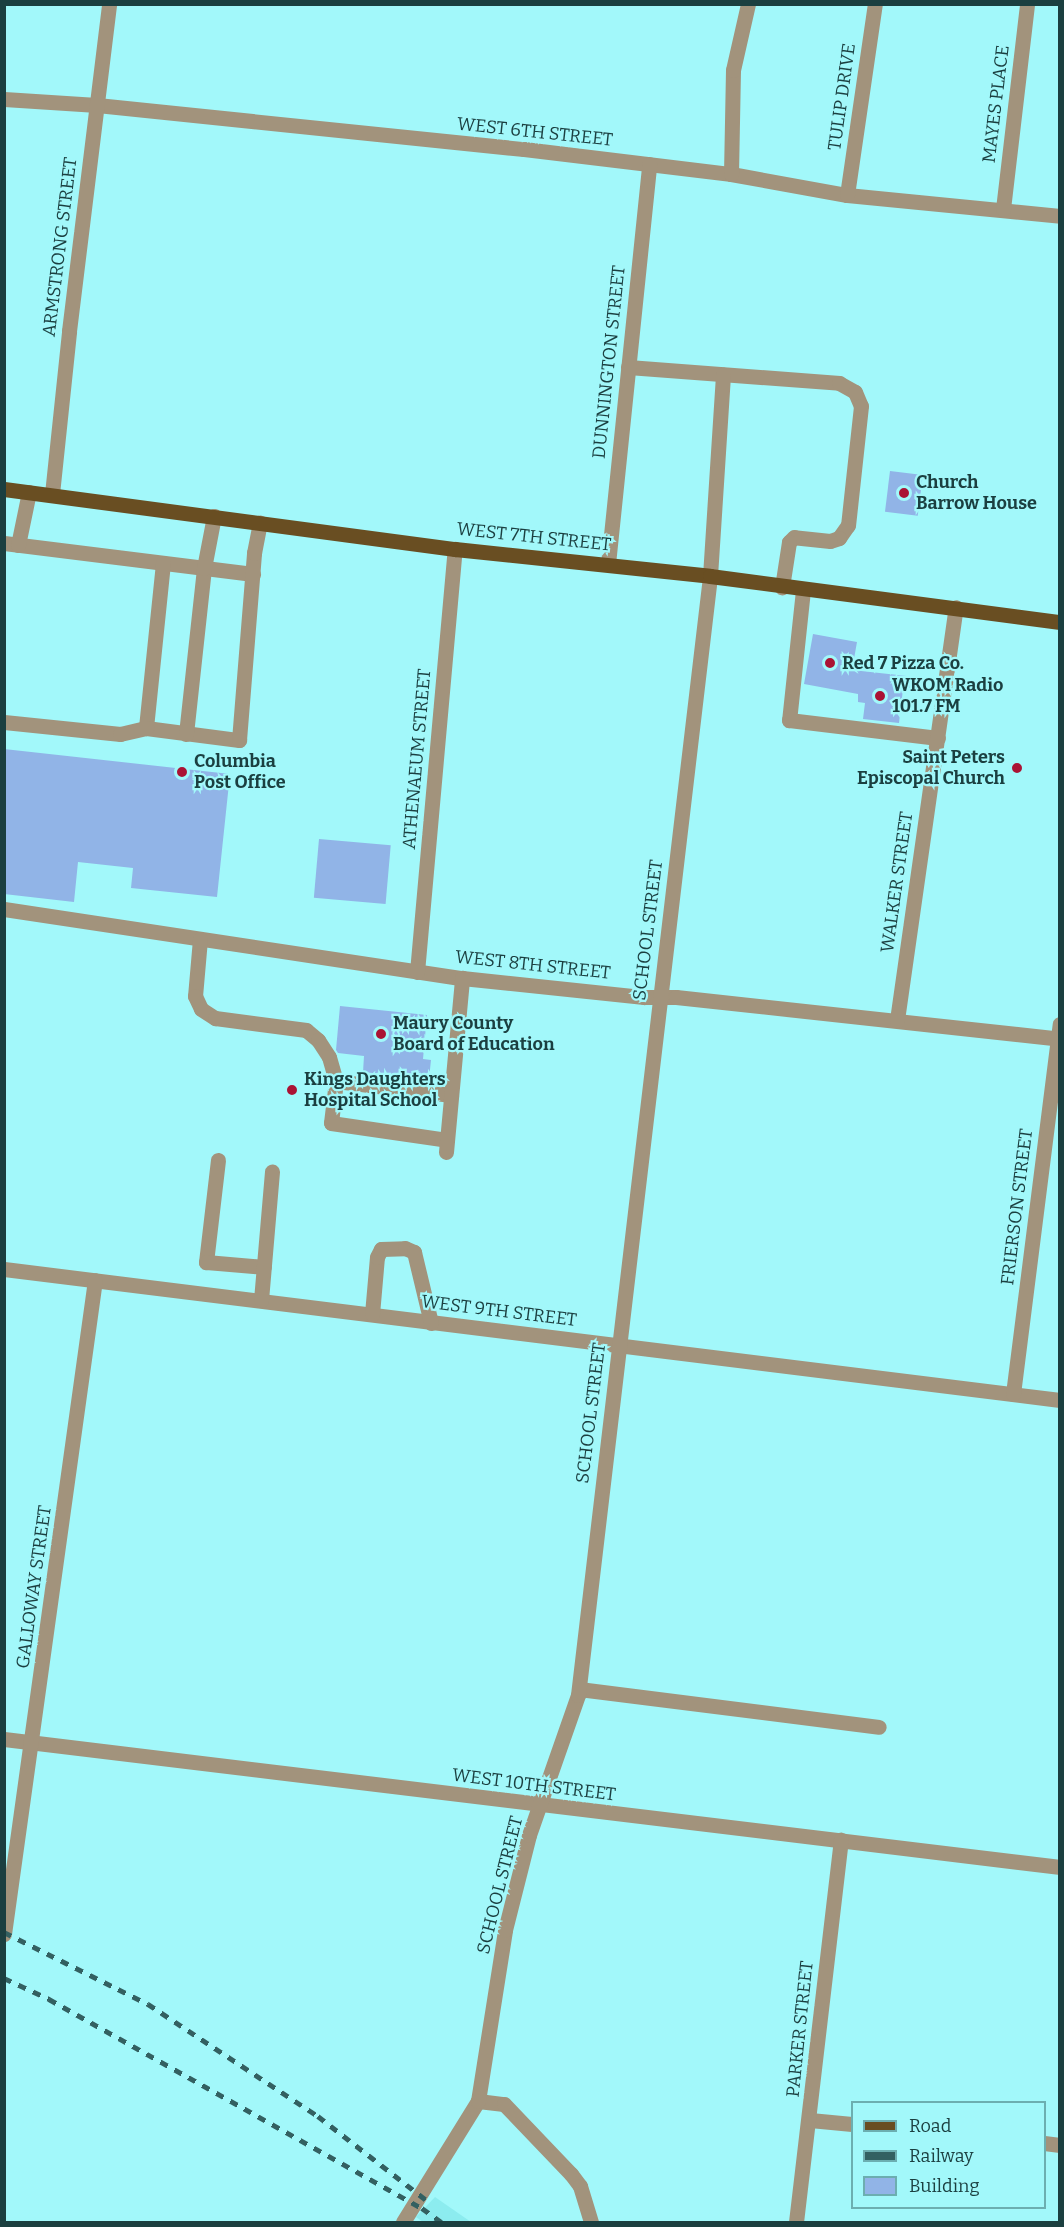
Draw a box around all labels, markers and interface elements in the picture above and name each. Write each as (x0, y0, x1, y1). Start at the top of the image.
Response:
street label: TULIP DRIVE (824, 42, 860, 152)
street label: MAYES PLACE (978, 44, 1014, 164)
street label: WEST 6TH STREET (456, 113, 614, 151)
street label: ARMSTRONG STREET (38, 156, 82, 338)
street label: DUNNINGTON STREET (588, 264, 630, 460)
place label: Church Barrow House (916, 472, 1037, 514)
marker: Church Barrow House (897, 486, 911, 500)
street label: WEST 7TH STREET (456, 518, 612, 556)
place label: Red 7 Pizza Co. (842, 652, 964, 674)
marker: Red 7 Pizza Co. (823, 656, 837, 670)
street label: ATHENAEUM STREET (398, 668, 436, 850)
place label: WKOM Radio 101.7 FM (892, 675, 1003, 718)
marker: WKOM Radio 101.7 FM (873, 689, 887, 703)
place label: Saint Peters Episcopal Church (857, 747, 1005, 789)
place label: Columbia Post Office (194, 751, 286, 794)
marker: Saint Peters Episcopal Church (1010, 761, 1024, 775)
marker: Columbia Post Office (175, 765, 189, 779)
street label: WALKER STREET (876, 810, 918, 954)
street label: SCHOOL STREET (629, 858, 667, 1002)
street label: WEST 8TH STREET (454, 946, 612, 984)
place label: Maury County Board of Education (393, 1013, 554, 1056)
marker: Maury County Board of Education (374, 1027, 388, 1041)
place label: Kings Daughters Hospital School (304, 1069, 446, 1112)
marker: Kings Daughters Hospital School (285, 1083, 299, 1097)
street label: FRIERSON STREET (997, 1128, 1037, 1286)
street label: WEST 9TH STREET (420, 1291, 578, 1331)
street label: SCHOOL STREET (572, 1341, 610, 1485)
street label: GALLOWAY STREET (12, 1504, 56, 1670)
street label: WEST 10TH STREET (451, 1764, 617, 1806)
street label: SCHOOL STREET (472, 1814, 528, 1956)
street label: PARKER STREET (782, 1960, 818, 2098)
legend (851, 2101, 1046, 2209)
text: Road (909, 2115, 951, 2137)
text: Railway (909, 2145, 973, 2167)
text: Building (909, 2175, 980, 2197)

